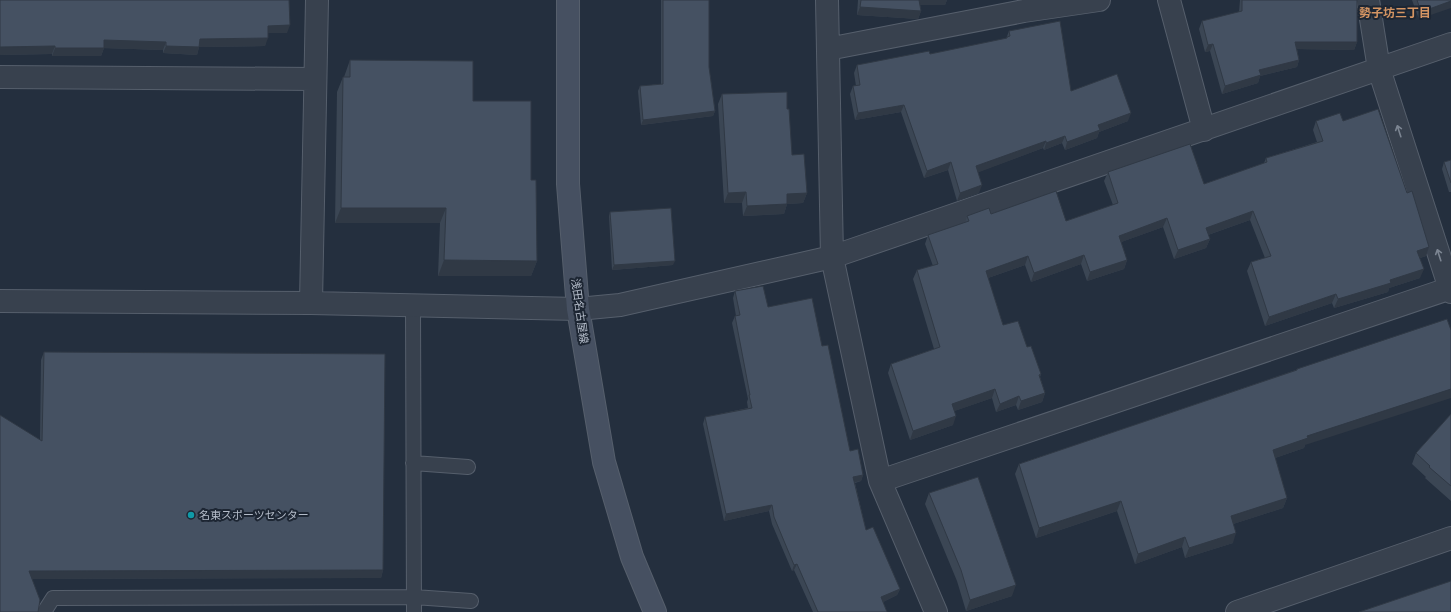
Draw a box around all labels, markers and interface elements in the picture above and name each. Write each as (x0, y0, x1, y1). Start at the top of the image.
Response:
district label: 勢子坊三丁目 (1359, 6, 1431, 21)
one-way arrow (1395, 125, 1402, 138)
one-way arrow (1435, 248, 1442, 261)
street label: 浅田名古屋線 (568, 277, 591, 345)
place label: 名東スポーツセンター (199, 509, 309, 522)
marker: 名東スポーツセンター (186, 510, 196, 520)

